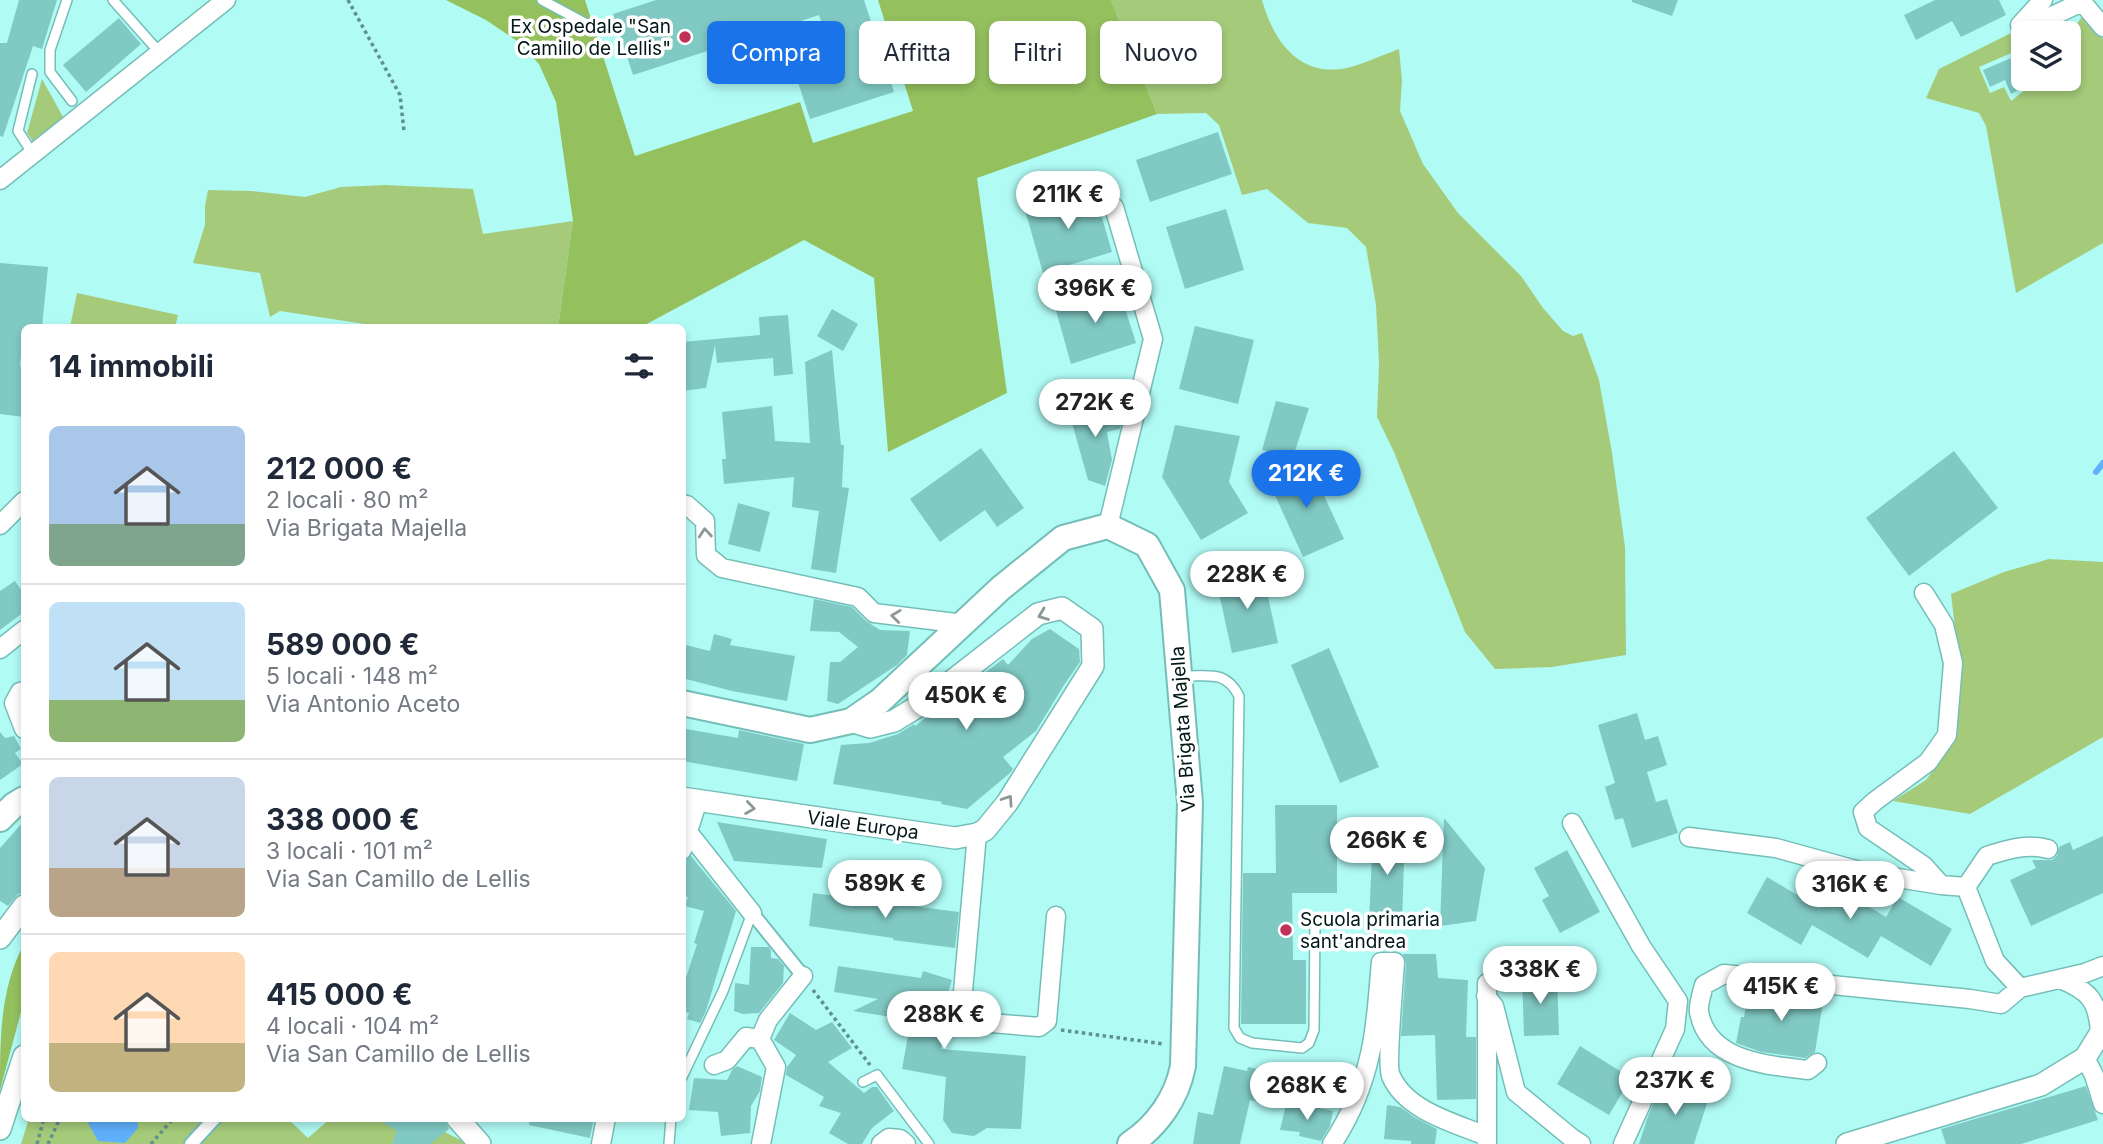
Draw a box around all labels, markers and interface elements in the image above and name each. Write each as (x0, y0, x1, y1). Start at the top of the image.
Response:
place label: Ex Ospedale "San Camillo de Lellis" (510, 15, 671, 60)
chip: Compra (707, 21, 845, 84)
chip: Affitta (859, 21, 975, 84)
chip: Filtri (989, 21, 1086, 84)
chip: Nuovo (1100, 21, 1222, 84)
map controls (2011, 21, 2081, 91)
button: layers (2011, 21, 2081, 91)
marker: Ex Ospedale "San Camillo de Lellis" (677, 29, 693, 45)
pin: 211K € (1011, 172, 1125, 231)
text: 211K € (1032, 180, 1104, 208)
pin: 396K € (1038, 266, 1152, 325)
text: 396K € (1054, 274, 1136, 302)
icon: filters (620, 347, 658, 385)
text: 14 immobili (49, 348, 214, 384)
pin: 272K € (1038, 380, 1152, 439)
text: 272K € (1055, 388, 1135, 416)
text: 212 000 € (266, 450, 412, 486)
pin: 212K € (1249, 450, 1363, 510)
icon: home (105, 454, 189, 538)
text: 212K € (1268, 459, 1344, 487)
text: 2 locali · 80 m² (266, 486, 428, 514)
text: Via Brigata Majella (266, 514, 467, 542)
one-way arrow (698, 527, 713, 538)
pin: 228K € (1190, 552, 1304, 611)
text: 228K € (1206, 560, 1288, 588)
one-way arrow (1038, 606, 1050, 620)
one-way arrow (890, 608, 902, 623)
text: 589 000 € (266, 626, 420, 662)
icon: home (105, 630, 189, 714)
street label: Via Brigata Majella (1166, 645, 1200, 813)
text: 5 locali · 148 m² (266, 662, 438, 690)
pin: 450K € (909, 672, 1023, 732)
text: 450K € (924, 681, 1008, 709)
text: Via Antonio Aceto (266, 690, 460, 718)
one-way arrow (1000, 795, 1013, 808)
one-way arrow (744, 800, 756, 815)
text: 338 000 € (266, 801, 420, 837)
icon: home (105, 805, 189, 889)
street label: Viale Europa (806, 806, 920, 844)
pin: 266K € (1330, 818, 1444, 877)
text: 266K € (1346, 826, 1428, 854)
text: 3 locali · 101 m² (266, 837, 433, 865)
pin: 589K € (828, 860, 942, 920)
pin: 316K € (1793, 862, 1907, 921)
text: Via San Camillo de Lellis (266, 865, 531, 893)
text: 589K € (844, 869, 926, 897)
text: 316K € (1811, 870, 1889, 898)
place label: Scuola primaria sant'andrea (1300, 908, 1440, 953)
marker: Scuola primaria sant'andrea (1278, 922, 1294, 938)
pin: 338K € (1483, 946, 1597, 1006)
text: 338K € (1499, 955, 1581, 983)
pin: 415K € (1724, 964, 1838, 1023)
text: 415K € (1742, 972, 1820, 1000)
text: 415 000 € (266, 976, 413, 1012)
icon: home (105, 980, 189, 1064)
pin: 288K € (887, 992, 1001, 1051)
text: 288K € (903, 1000, 985, 1028)
text: 4 locali · 104 m² (266, 1012, 439, 1040)
text: Via San Camillo de Lellis (266, 1040, 531, 1068)
pin: 237K € (1618, 1058, 1732, 1117)
pin: 268K € (1250, 1062, 1364, 1122)
text: 237K € (1635, 1066, 1715, 1094)
text: 268K € (1266, 1071, 1348, 1099)

